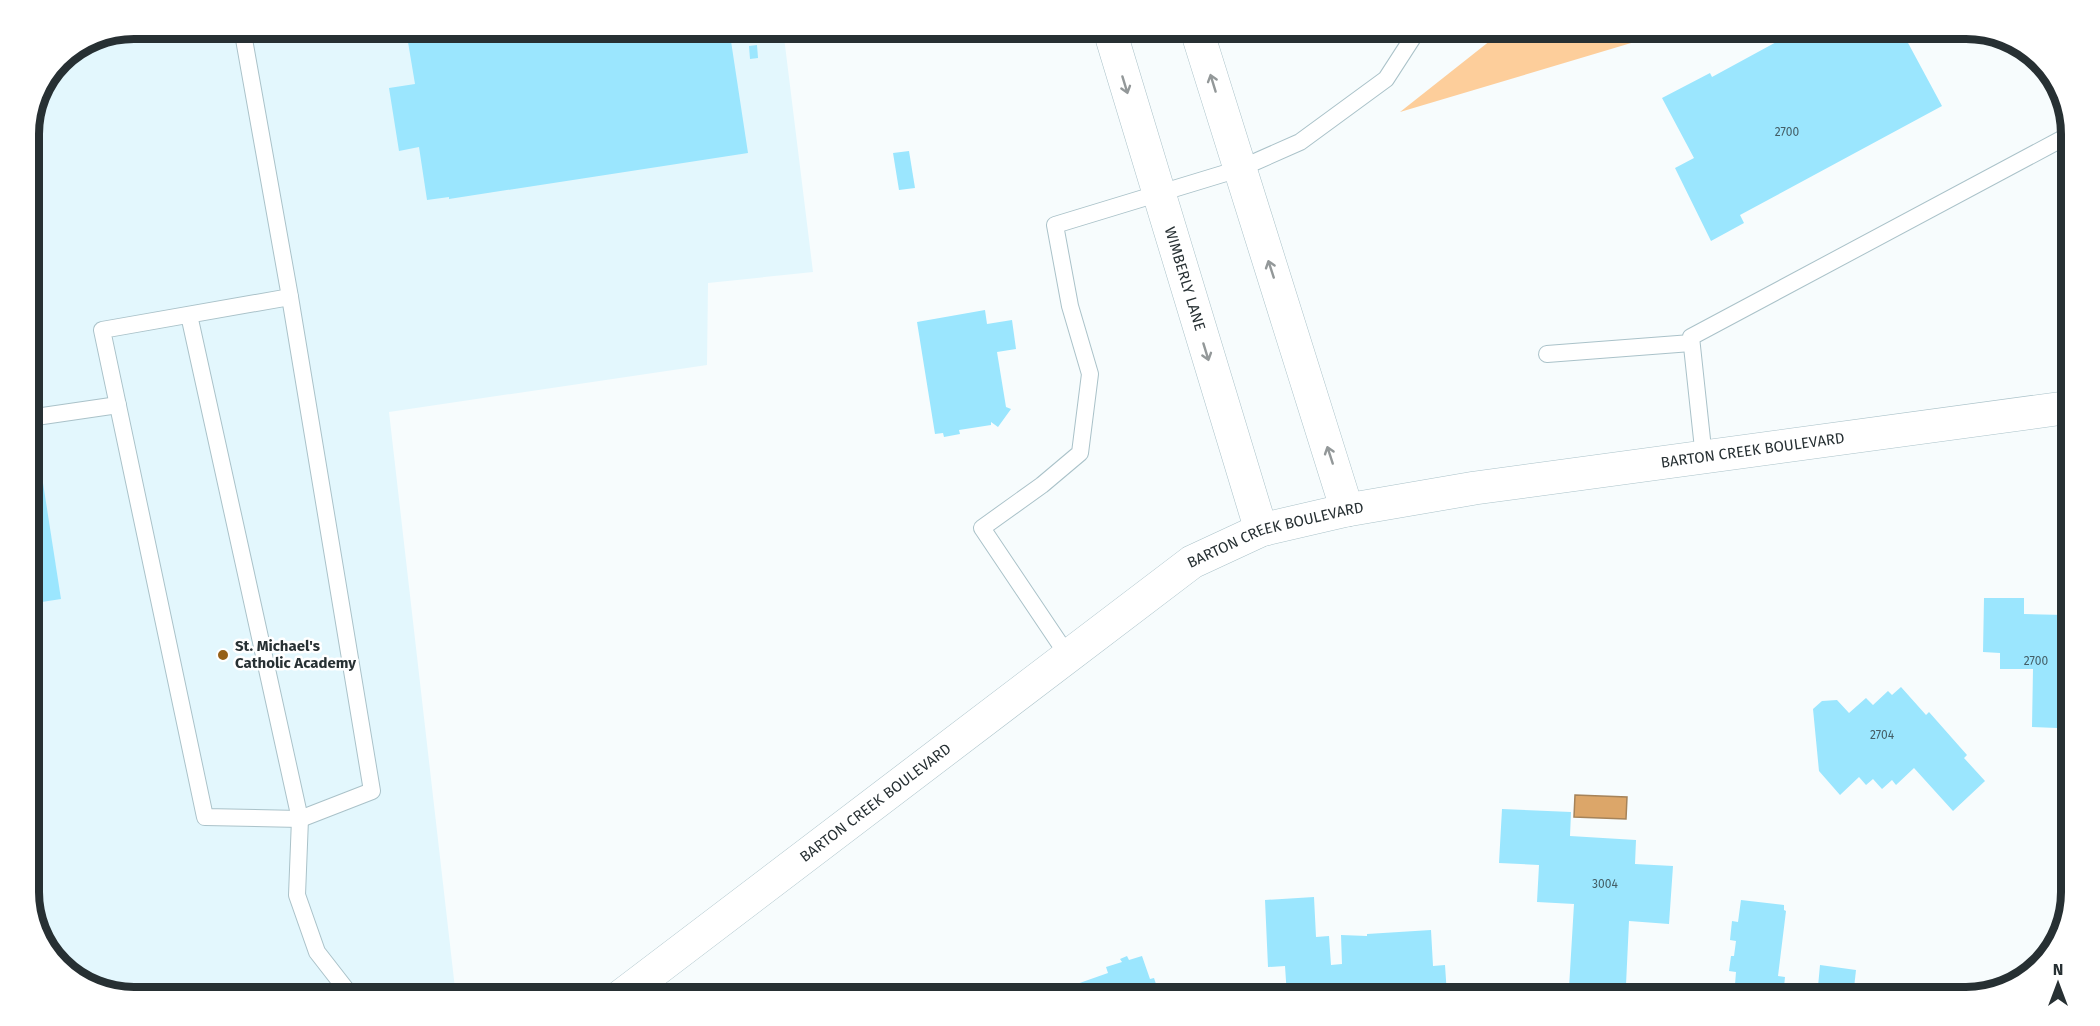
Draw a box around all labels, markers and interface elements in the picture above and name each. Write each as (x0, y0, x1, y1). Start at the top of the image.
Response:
one-way arrow (1207, 74, 1218, 93)
one-way arrow (1120, 75, 1131, 94)
house number: 2700 (1775, 125, 1799, 139)
street label: WIMBERLY LANE (1161, 225, 1209, 333)
one-way arrow (1265, 260, 1276, 279)
one-way arrow (1201, 342, 1212, 361)
street label: BARTON CREEK BOULEVARD (1660, 429, 1846, 472)
one-way arrow (1324, 446, 1335, 465)
street label: BARTON CREEK BOULEVARD (1184, 498, 1365, 572)
place label: St. Michael's Catholic Academy (235, 637, 356, 672)
marker: St. Michael's Catholic Academy (216, 648, 230, 662)
house number: 2700 (2024, 654, 2048, 668)
house number: 2704 (1870, 728, 1895, 742)
street label: BARTON CREEK BOULEVARD (796, 739, 955, 866)
house number: 3004 (1592, 877, 1618, 891)
north arrow (2028, 954, 2088, 1014)
text: N (2053, 960, 2063, 979)

